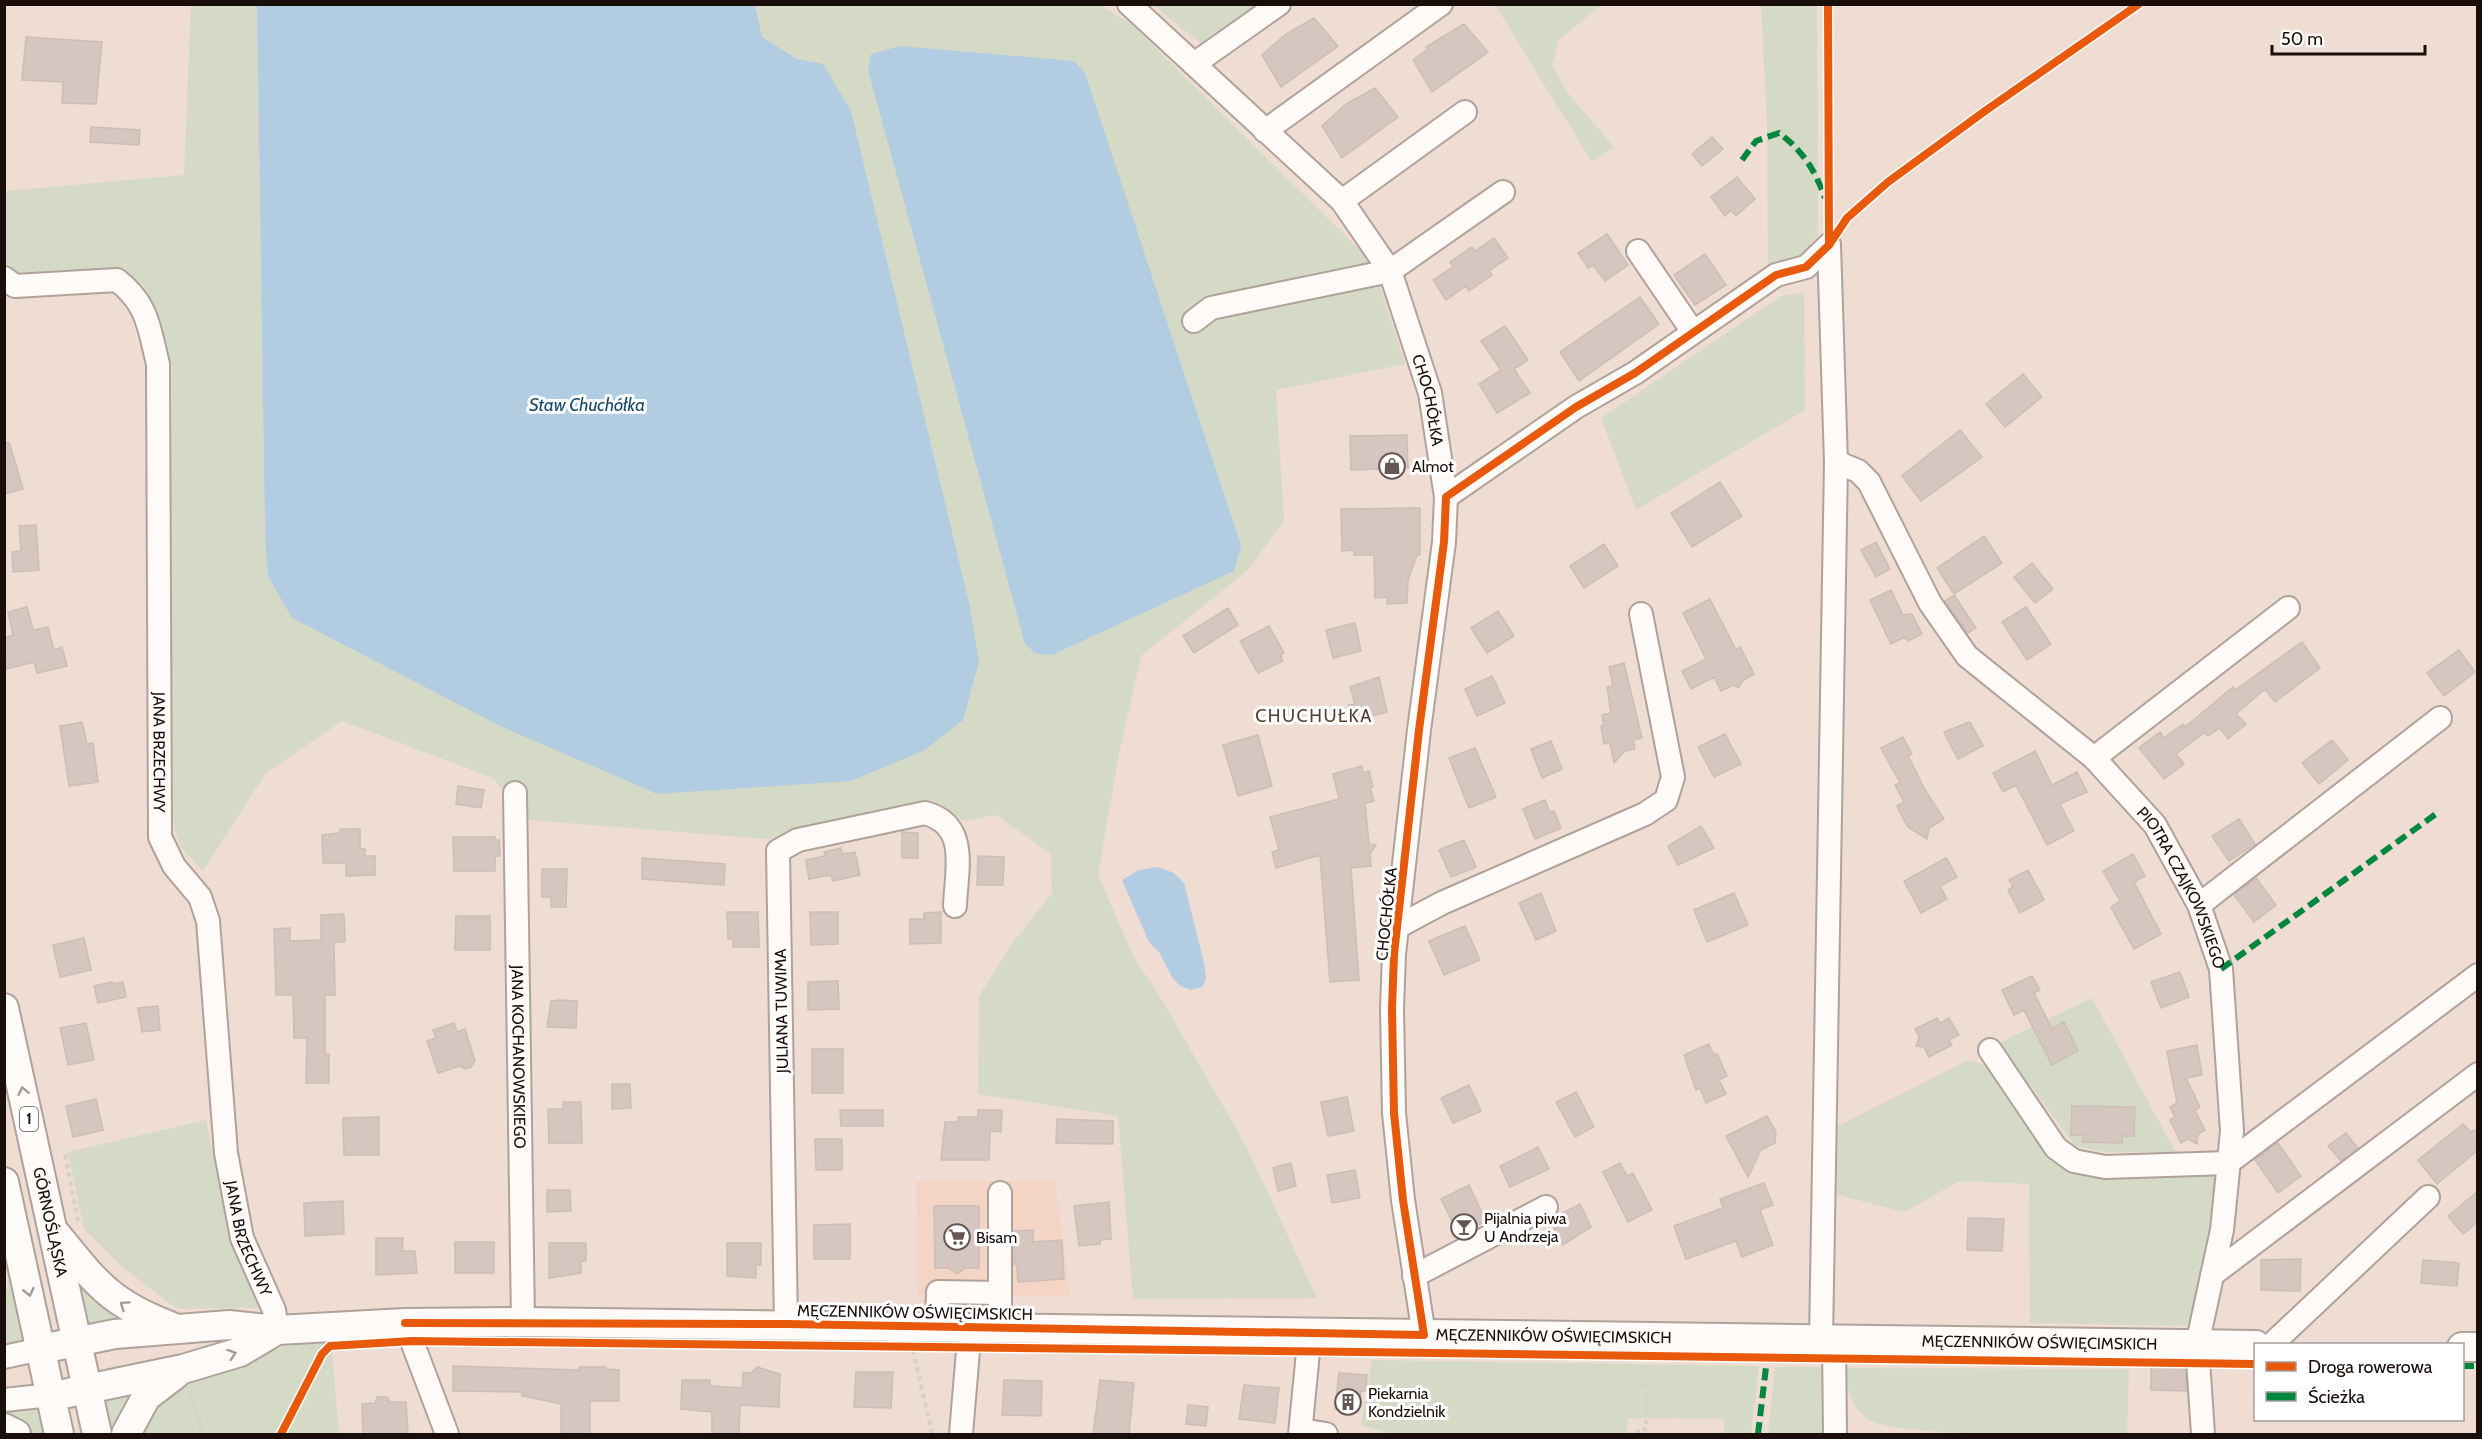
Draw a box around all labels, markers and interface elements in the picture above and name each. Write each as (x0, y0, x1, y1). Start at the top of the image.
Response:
scale bar (2272, 18, 2425, 56)
text: 50 m (2281, 28, 2323, 50)
street label: CHOCHÓŁKA (1408, 352, 1447, 448)
water label: Staw Chuchółka (529, 394, 645, 416)
shop icon: Almot (1377, 451, 1407, 481)
place label: Almot (1412, 457, 1454, 476)
street label: JANA BRZECHWY (149, 691, 169, 814)
district label: CHUCHUŁKA (1255, 705, 1373, 727)
street label: PIOTRA CZAJKOWSKIEGO (2133, 803, 2229, 971)
street label: CHOCHÓŁKA (1372, 866, 1401, 962)
street label: JULIANA TUWIMA (771, 948, 792, 1074)
street label: JANA KOCHANOWSKIEGO (508, 964, 529, 1149)
one-way arrow (17, 1086, 30, 1096)
road number: 1 (20, 1107, 38, 1131)
street label: GÓRNOŚLĄSKA (29, 1165, 71, 1279)
street label: JANA BRZECHWY (221, 1178, 276, 1300)
place label: Pijalnia piwa U Andrzeja (1484, 1209, 1567, 1246)
bar icon: Pijalnia piwa U Andrzeja (1449, 1212, 1479, 1242)
supermarket icon: Bisam (942, 1222, 972, 1252)
place label: Bisam (976, 1228, 1017, 1247)
one-way arrow (22, 1287, 35, 1297)
one-way arrow (120, 1301, 131, 1312)
street label: MĘCZENNIKÓW OŚWIĘCIMSKICH (797, 1301, 1033, 1324)
street label: MĘCZENNIKÓW OŚWIĘCIMSKICH (1436, 1325, 1672, 1347)
street label: MĘCZENNIKÓW OŚWIĘCIMSKICH (1921, 1332, 2158, 1354)
legend (2254, 1343, 2464, 1421)
one-way arrow (226, 1349, 237, 1361)
text: Droga rowerowa (2308, 1356, 2433, 1378)
place label: Piekarnia Kondzielnik (1368, 1384, 1446, 1421)
text: Ścieżka (2308, 1386, 2365, 1408)
building icon: Piekarnia Kondzielnik (1333, 1387, 1363, 1417)

